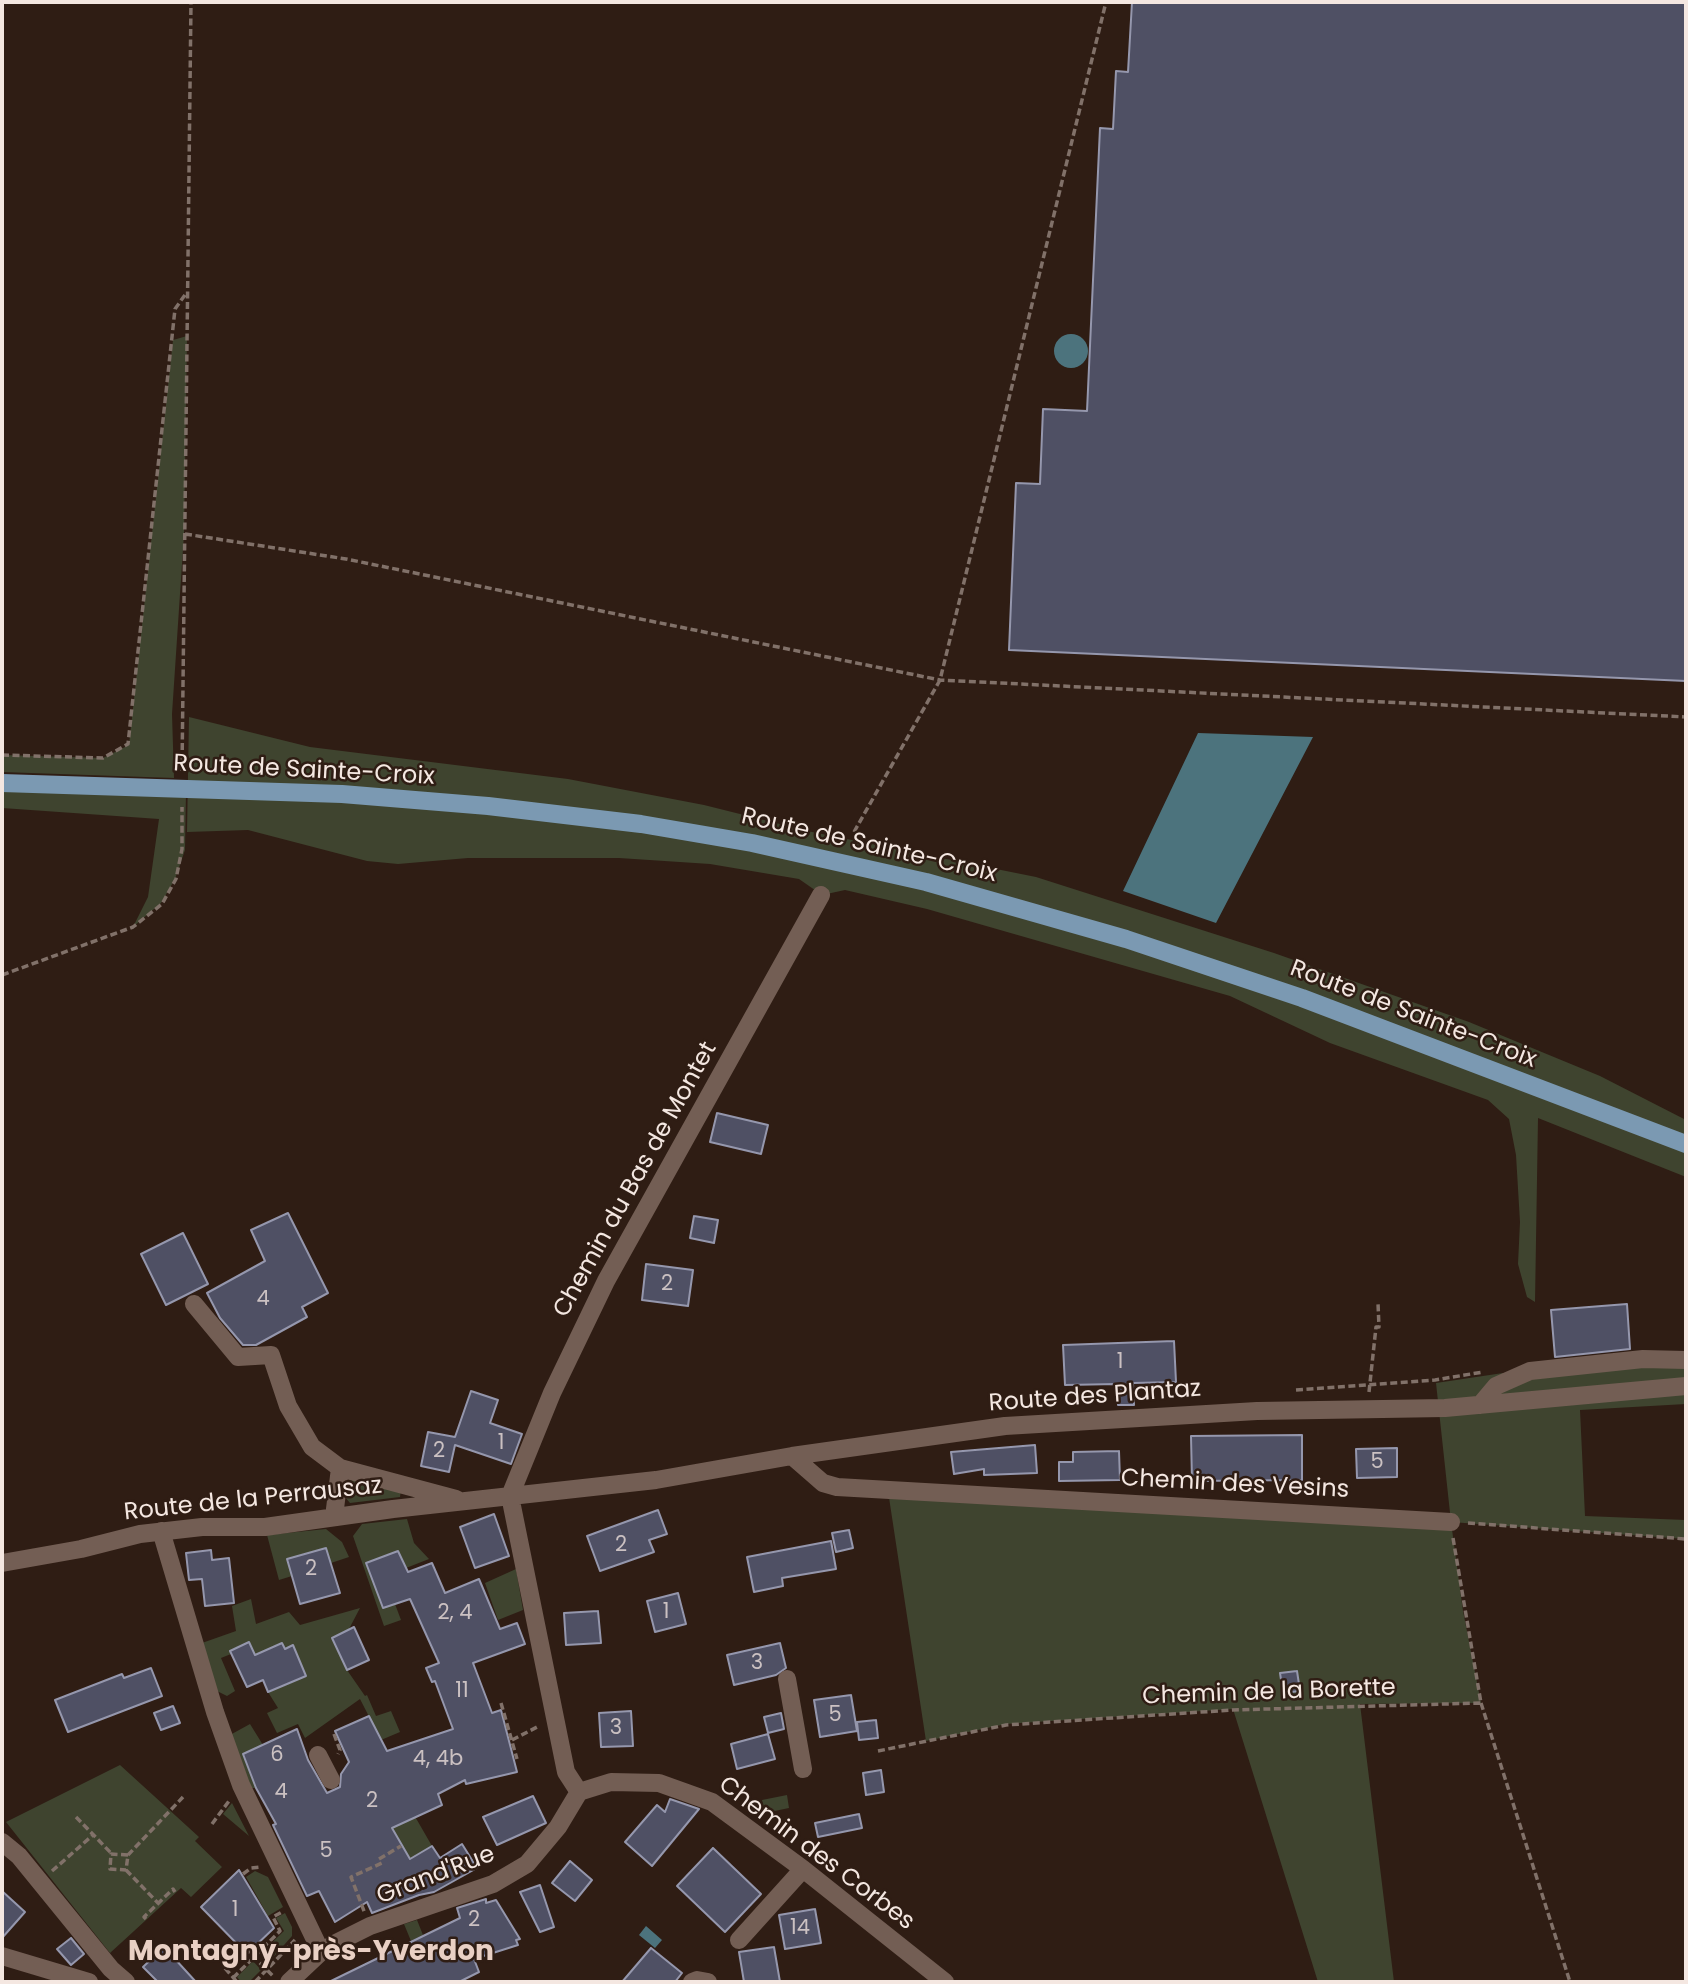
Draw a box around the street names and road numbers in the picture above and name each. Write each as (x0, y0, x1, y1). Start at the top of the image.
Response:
street label: Route de Sainte-Croix (173, 750, 435, 792)
street label: Route de Sainte-Croix (738, 803, 1000, 889)
street label: Route de Sainte-Croix (1286, 955, 1540, 1075)
street label: Chemin du Bas de Montet (548, 1037, 724, 1323)
street label: Route des Plantaz (988, 1375, 1202, 1419)
street label: Chemin des Vesins (1120, 1465, 1350, 1505)
street label: Route de la Perrausaz (123, 1472, 383, 1528)
street label: Chemin de la Borette (1142, 1674, 1396, 1712)
street label: Chemin des Corbes (712, 1771, 920, 1937)
street label: Grand'Rue (373, 1840, 499, 1912)

